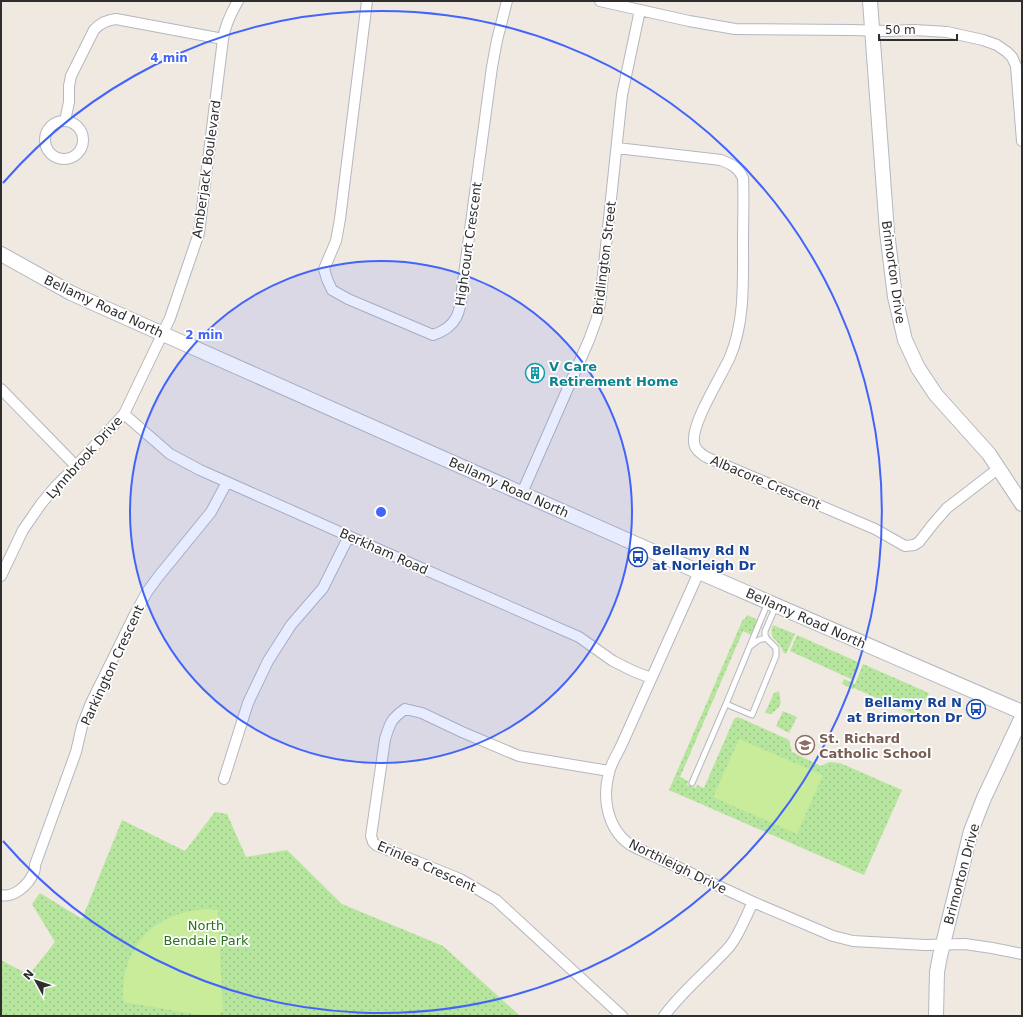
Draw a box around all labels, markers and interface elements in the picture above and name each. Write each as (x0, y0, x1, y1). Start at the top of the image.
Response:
scale bar (879, 16, 957, 42)
text: 50 m (885, 23, 916, 37)
text: 4 min (150, 51, 188, 65)
street label: Amberjack Boulevard (189, 99, 224, 239)
street label: Highcourt Crescent (452, 181, 485, 307)
street label: Bridlington Street (590, 200, 619, 316)
street label: Brimorton Drive (879, 220, 908, 325)
street label: Bellamy Road North (42, 272, 166, 341)
text: 2 min (185, 328, 223, 342)
place label: V Care Retirement Home (549, 359, 678, 389)
building icon: V Care Retirement Home (524, 362, 546, 384)
street label: Lynnbrook Drive (43, 413, 125, 502)
street label: Albacore Crescent (708, 452, 823, 512)
street label: Bellamy Road North (446, 454, 571, 521)
centre of rings (374, 505, 388, 519)
street label: Berkham Road (337, 525, 430, 578)
place label: Bellamy Rd N at Norleigh Dr (652, 543, 756, 573)
bus stop icon: Bellamy Rd N at Norleigh Dr (627, 546, 649, 568)
street label: Bellamy Road North (743, 585, 868, 652)
street label: Parkington Crescent (78, 603, 147, 728)
place label: Bellamy Rd N at Brimorton Dr (847, 695, 963, 725)
bus stop icon: Bellamy Rd N at Brimorton Dr (965, 698, 987, 720)
place label: St. Richard Catholic School (819, 731, 932, 761)
school or university icon: St. Richard Catholic School (794, 734, 816, 756)
street label: Brimorton Drive (941, 822, 982, 926)
street label: Northleigh Drive (626, 836, 729, 897)
street label: Erinlea Crescent (375, 838, 479, 895)
park label: North Bendale Park (163, 918, 249, 948)
north arrow (16, 961, 56, 1001)
text: N (21, 967, 37, 983)

